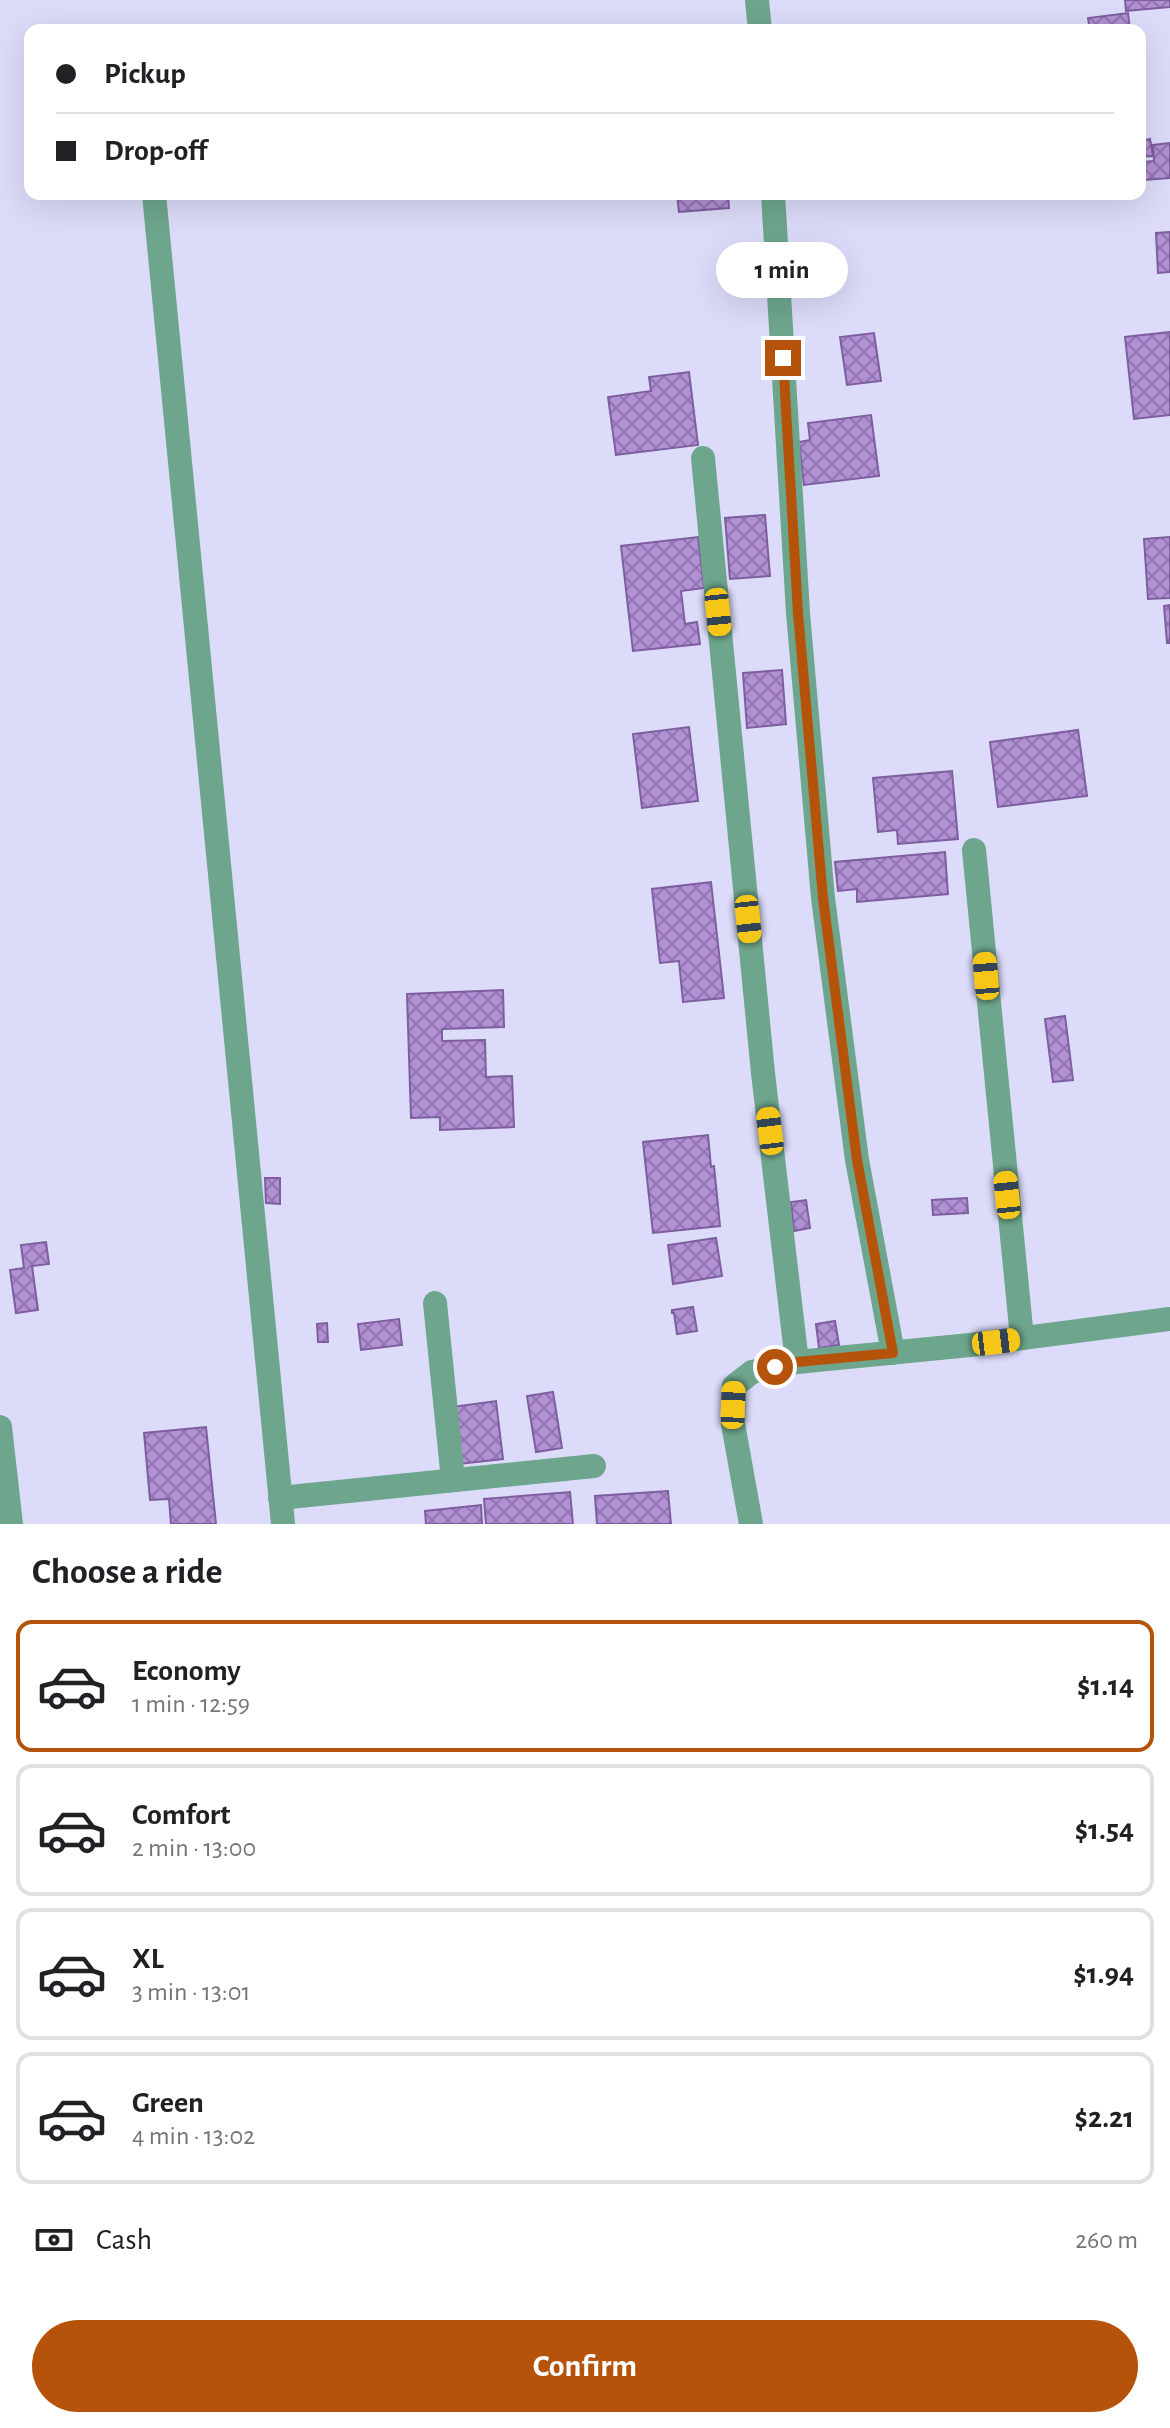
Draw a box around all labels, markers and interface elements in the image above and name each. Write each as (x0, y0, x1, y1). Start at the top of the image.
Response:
text: Pickup (104, 59, 186, 89)
text: Drop-off (104, 136, 207, 166)
callout: 1 min (717, 242, 849, 298)
text: 1 min (755, 257, 809, 283)
route end (765, 340, 801, 376)
car (704, 587, 732, 637)
car (734, 894, 762, 944)
car (972, 951, 1000, 1001)
car (755, 1106, 785, 1156)
car (993, 1170, 1021, 1220)
car (971, 1327, 1021, 1357)
route start (757, 1349, 793, 1385)
car (720, 1381, 746, 1429)
text: Choose a ride (32, 1554, 222, 1590)
icon: car (36, 1650, 108, 1722)
text: Economy (132, 1656, 241, 1686)
text: $1.14 (1077, 1671, 1134, 1701)
text: 1 min · 12:59 (132, 1691, 250, 1717)
icon: car (36, 1794, 108, 1866)
text: Comfort (132, 1800, 231, 1830)
text: $1.54 (1075, 1815, 1134, 1845)
text: 2 min · 13:00 (132, 1835, 256, 1861)
icon: car (36, 1938, 108, 2010)
text: XL (132, 1944, 164, 1974)
text: $1.94 (1073, 1959, 1134, 1989)
text: 3 min · 13:01 (132, 1979, 250, 2005)
icon: car (36, 2082, 108, 2154)
text: Green (132, 2088, 204, 2118)
text: $2.21 (1075, 2103, 1134, 2133)
text: 4 min · 13:02 (132, 2123, 255, 2149)
icon: cash (32, 2218, 76, 2262)
text: Cash (96, 2225, 152, 2255)
text: 260 m (1075, 2227, 1138, 2253)
button: Confirm (32, 2320, 1138, 2412)

